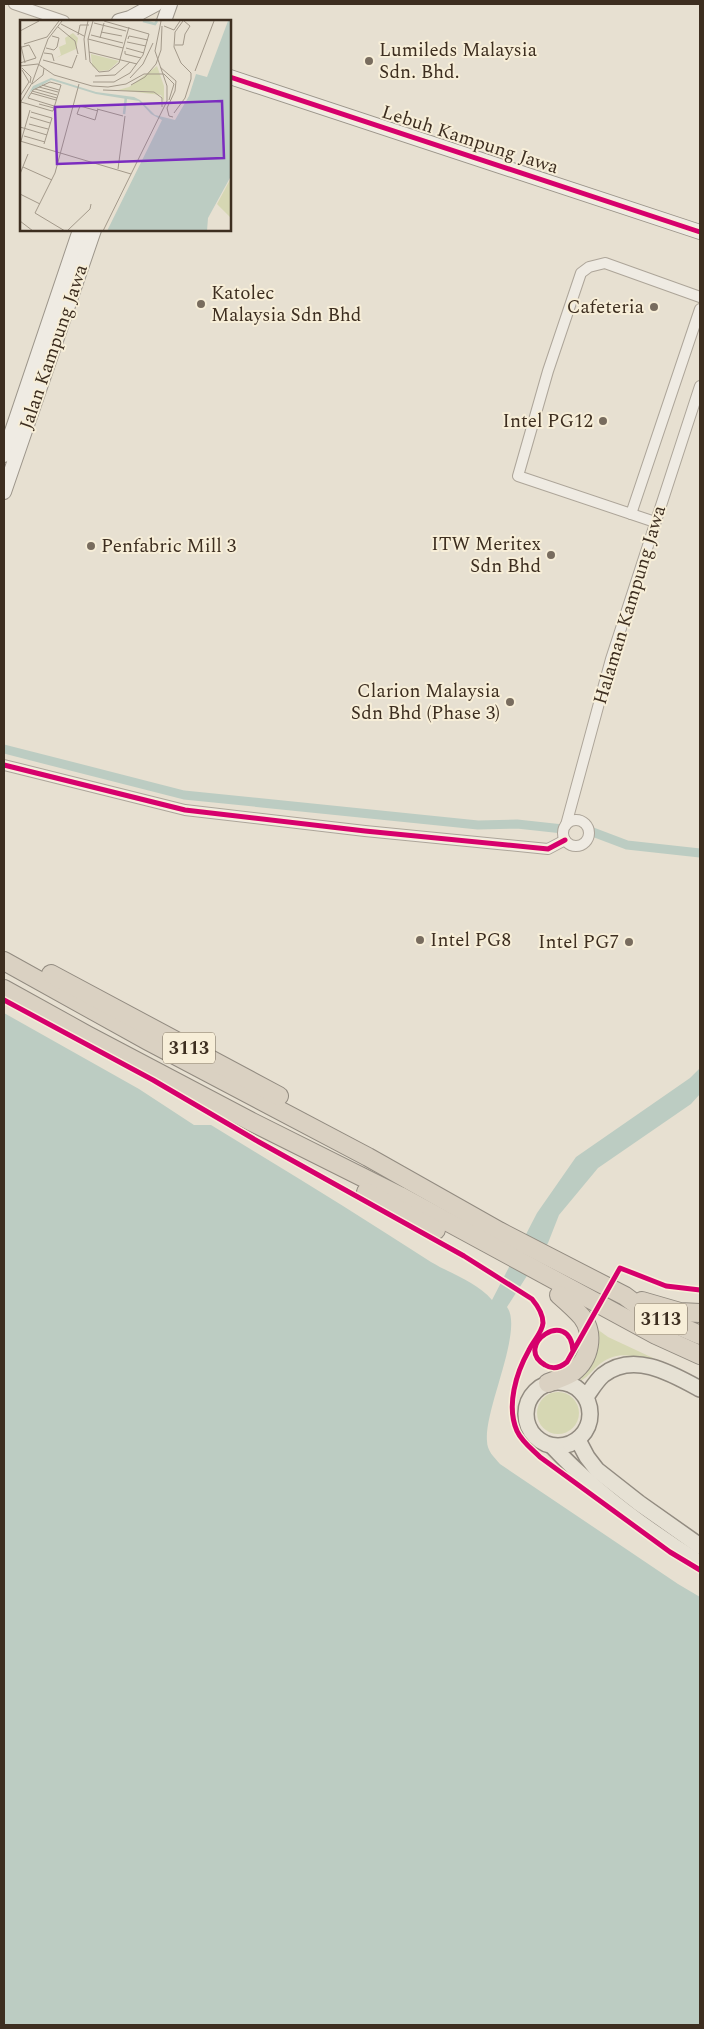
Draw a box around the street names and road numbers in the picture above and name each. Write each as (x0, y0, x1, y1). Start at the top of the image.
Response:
street label: Lebuh Kampung Jawa (378, 98, 563, 183)
street label: Jalan Kampung Jawa (12, 260, 96, 433)
street label: Halaman Kampung Jawa (586, 501, 674, 708)
road number: 3113 (163, 1032, 215, 1064)
road number: 3113 (635, 1304, 687, 1335)

